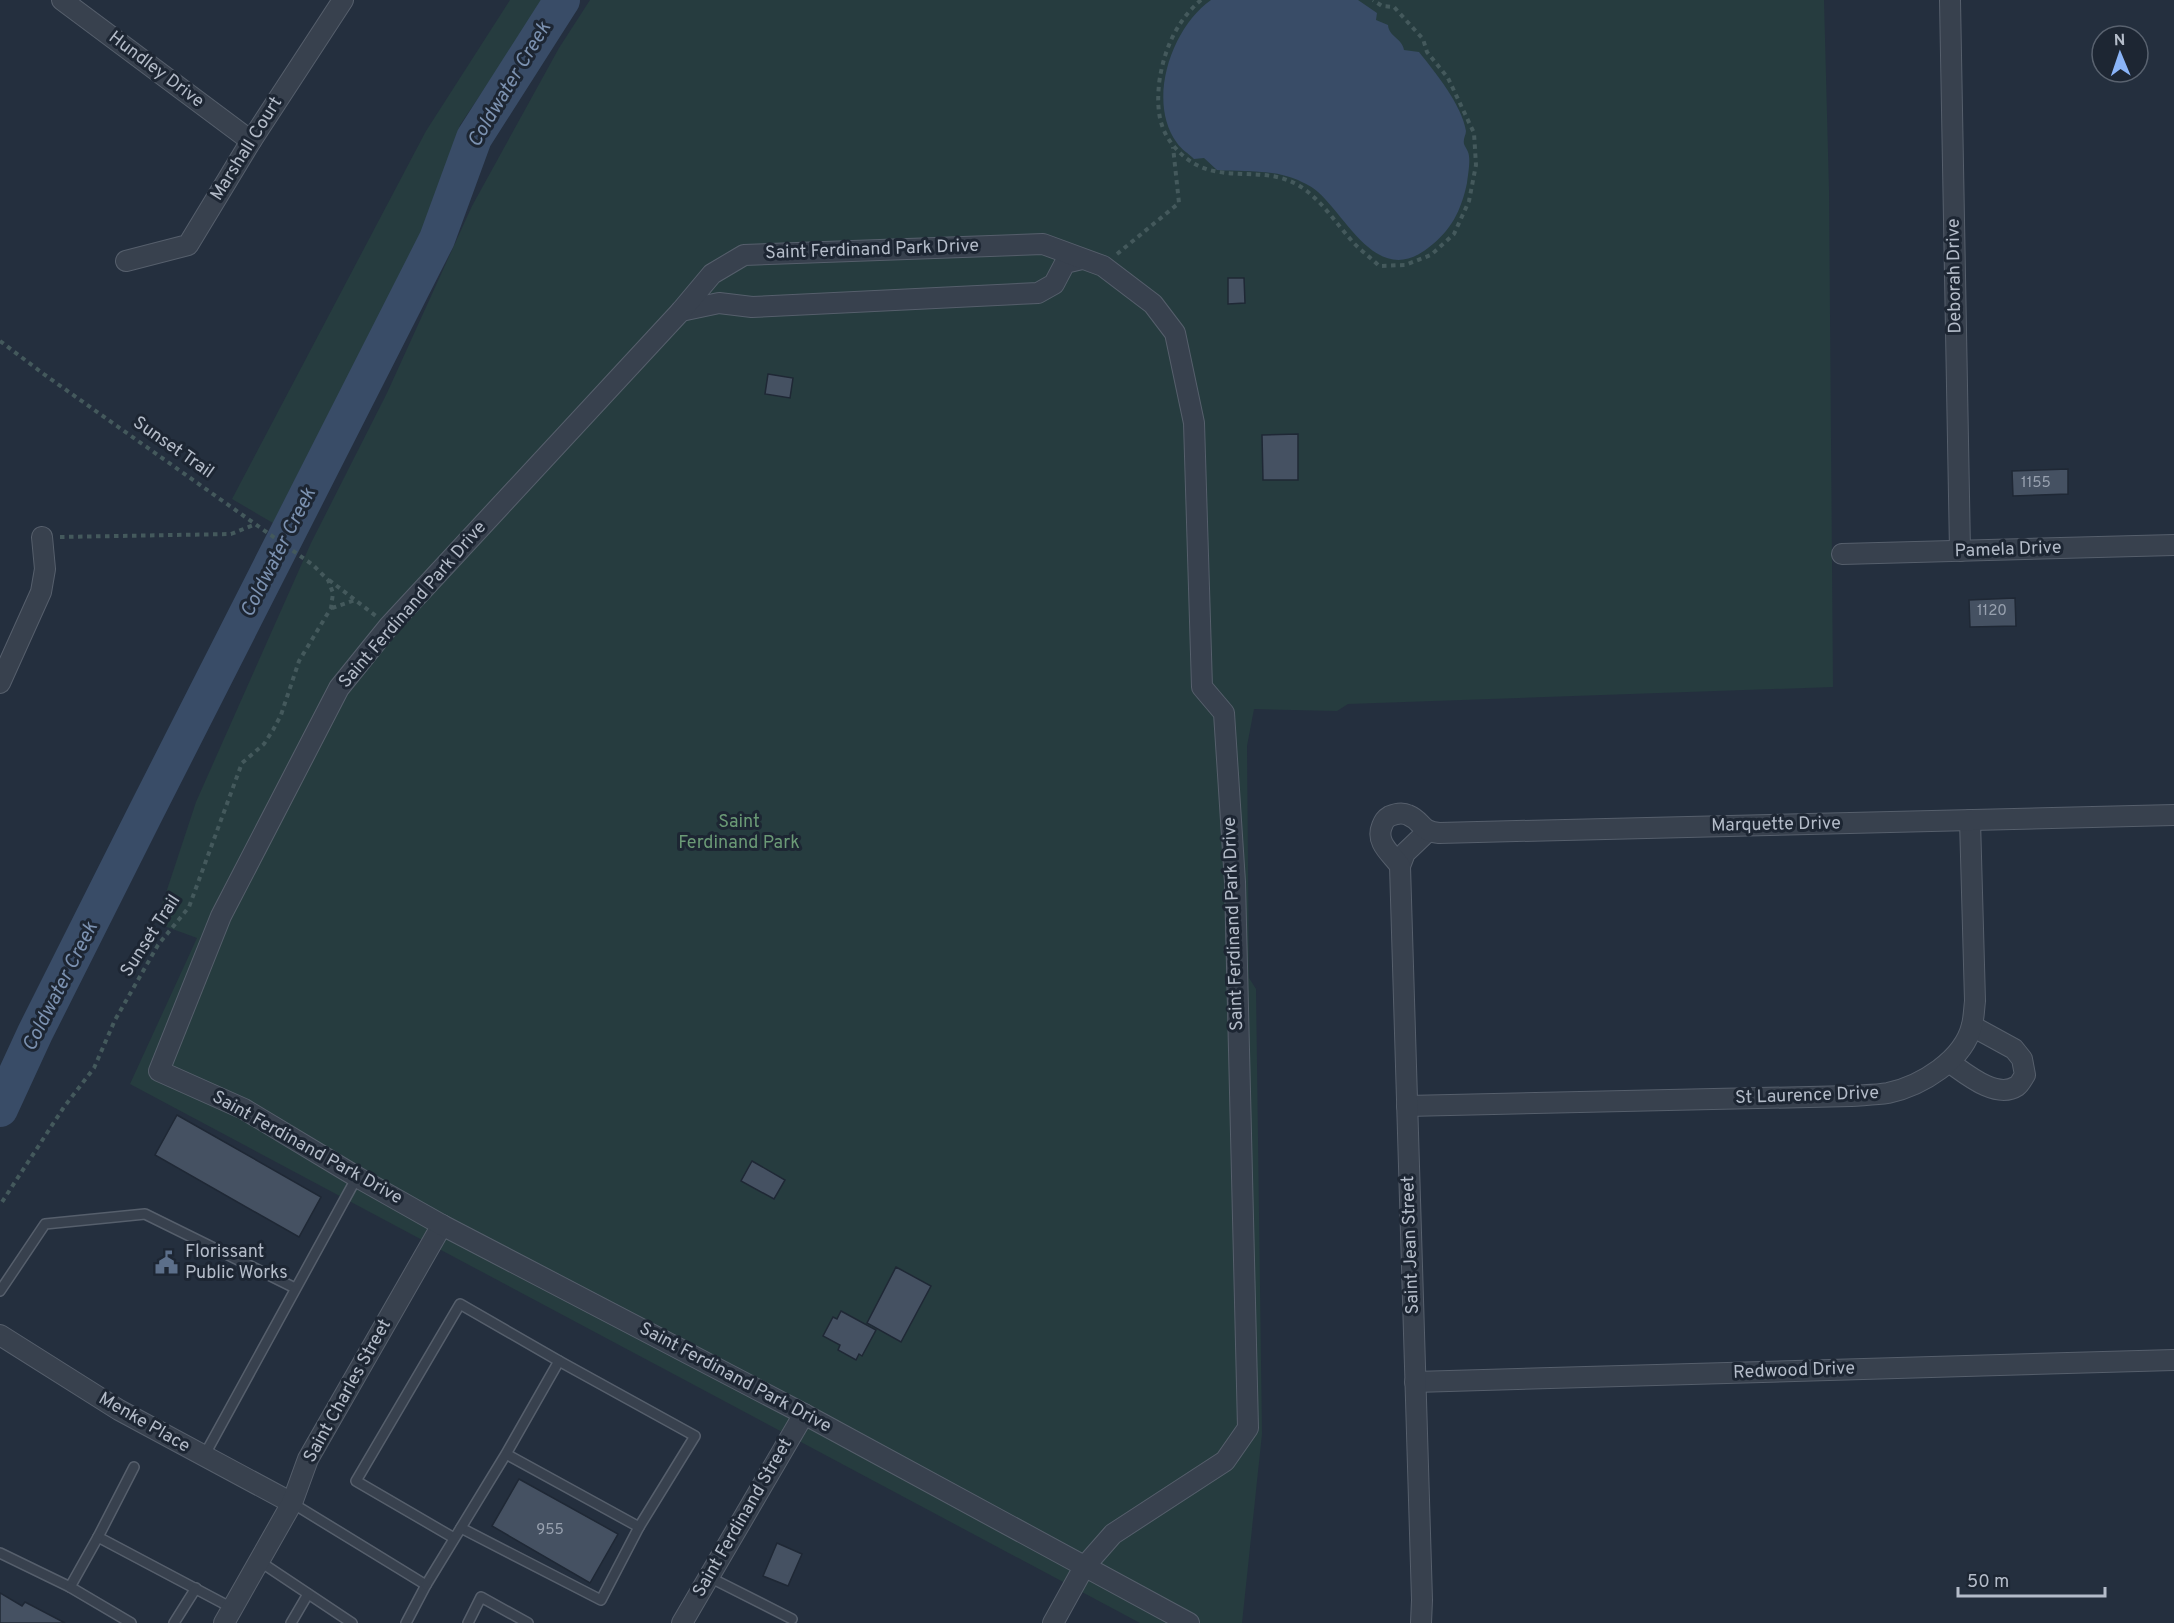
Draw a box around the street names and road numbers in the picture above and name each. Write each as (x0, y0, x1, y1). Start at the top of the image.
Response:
street label: Hundley Drive (104, 27, 208, 113)
street label: Marshall Court (206, 93, 288, 205)
street label: Deborah Drive (1942, 218, 1968, 334)
street label: Saint Ferdinand Park Drive (765, 235, 979, 265)
street label: Sunset Trail (128, 412, 218, 484)
street label: Saint Ferdinand Park Drive (334, 517, 492, 693)
street label: Pamela Drive (1954, 537, 2062, 563)
street label: Marquette Drive (1711, 812, 1841, 838)
street label: Saint Ferdinand Park Drive (1219, 817, 1249, 1031)
street label: Sunset Trail (116, 890, 186, 982)
street label: St Laurence Drive (1735, 1082, 1879, 1110)
street label: Saint Ferdinand Park Drive (208, 1086, 406, 1210)
street label: Saint Jean Street (1397, 1175, 1425, 1315)
street label: Saint Charles Street (299, 1315, 397, 1467)
street label: Saint Ferdinand Park Drive (635, 1318, 835, 1438)
street label: Redwood Drive (1733, 1357, 1855, 1385)
street label: Menke Place (94, 1388, 194, 1458)
street label: Saint Ferdinand Street (688, 1434, 798, 1602)

